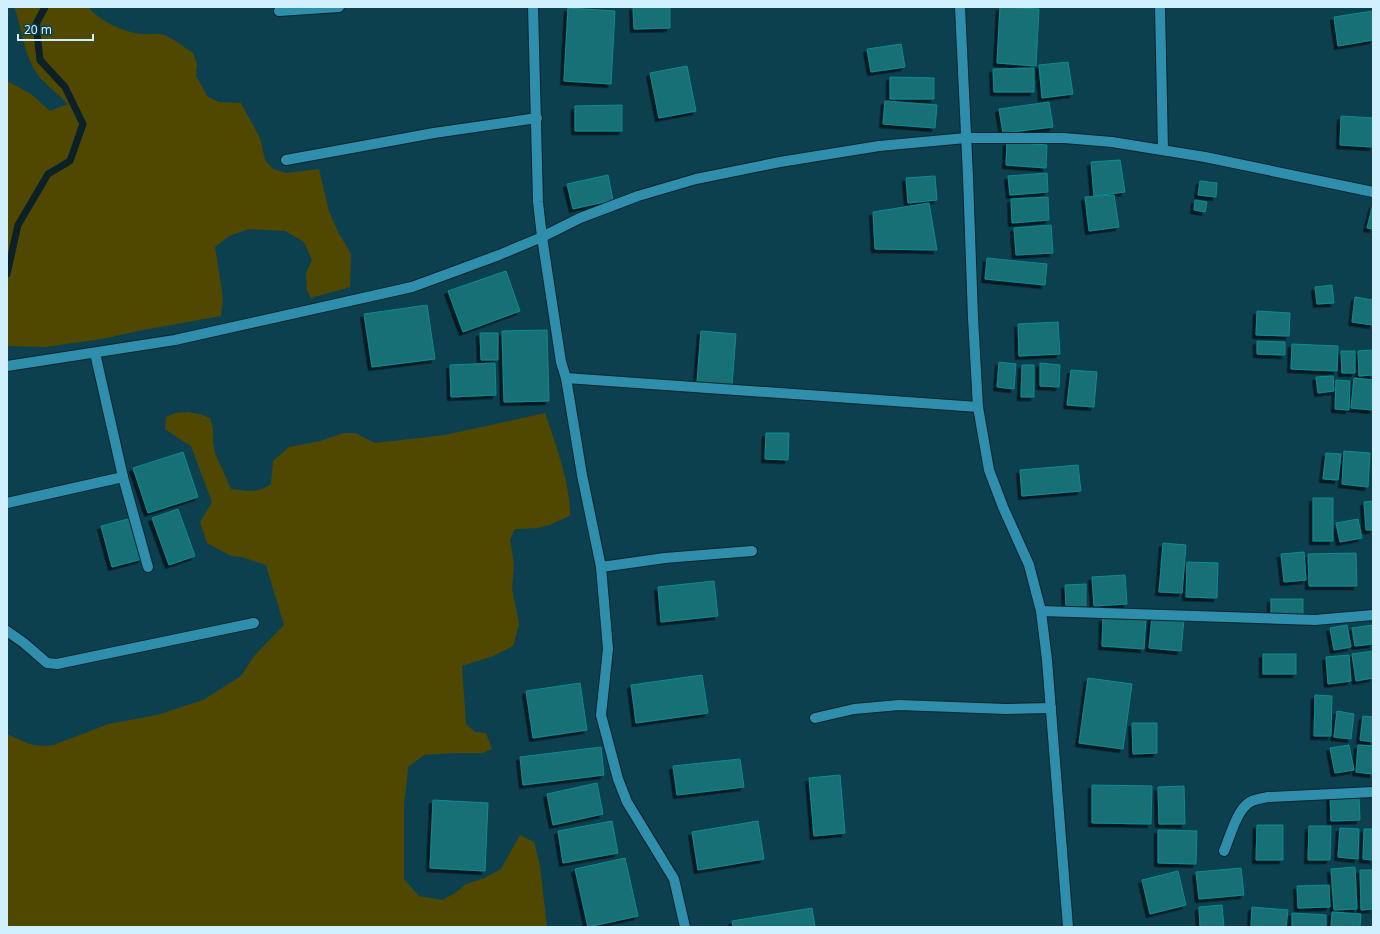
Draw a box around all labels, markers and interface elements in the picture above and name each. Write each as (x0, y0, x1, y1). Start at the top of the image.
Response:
scale bar (18, 16, 93, 42)
text: 20 m (24, 21, 52, 38)

